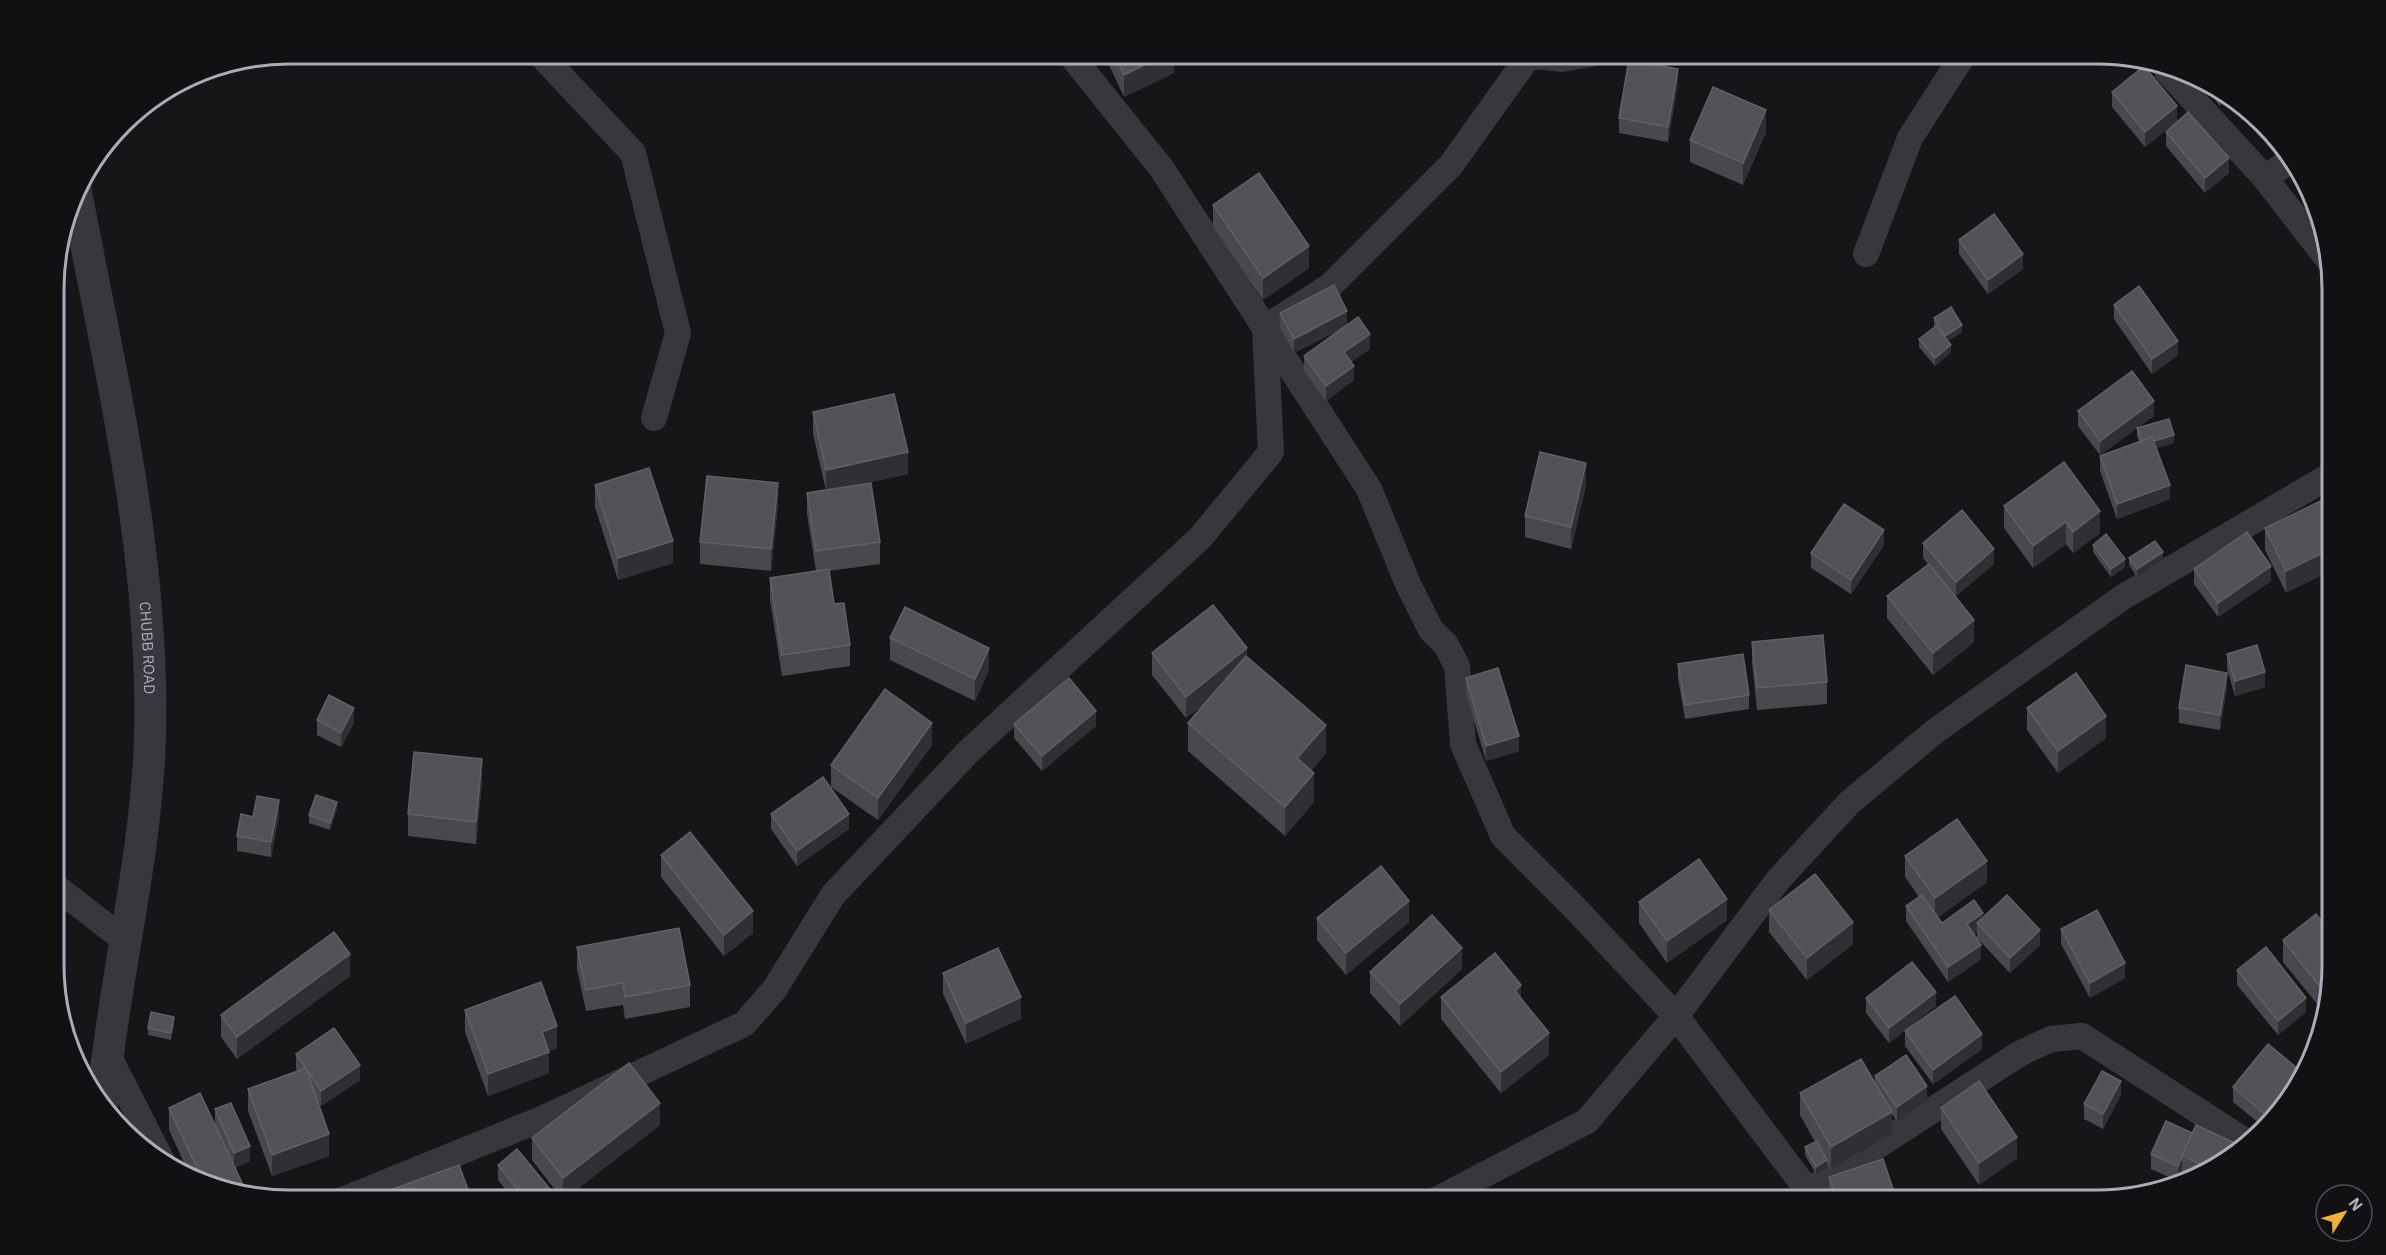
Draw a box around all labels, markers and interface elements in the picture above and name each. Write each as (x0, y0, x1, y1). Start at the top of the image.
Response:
street label: CHUBB ROAD (136, 601, 160, 694)
north arrow (2314, 1183, 2374, 1243)
text: N (2345, 1193, 2367, 1215)

